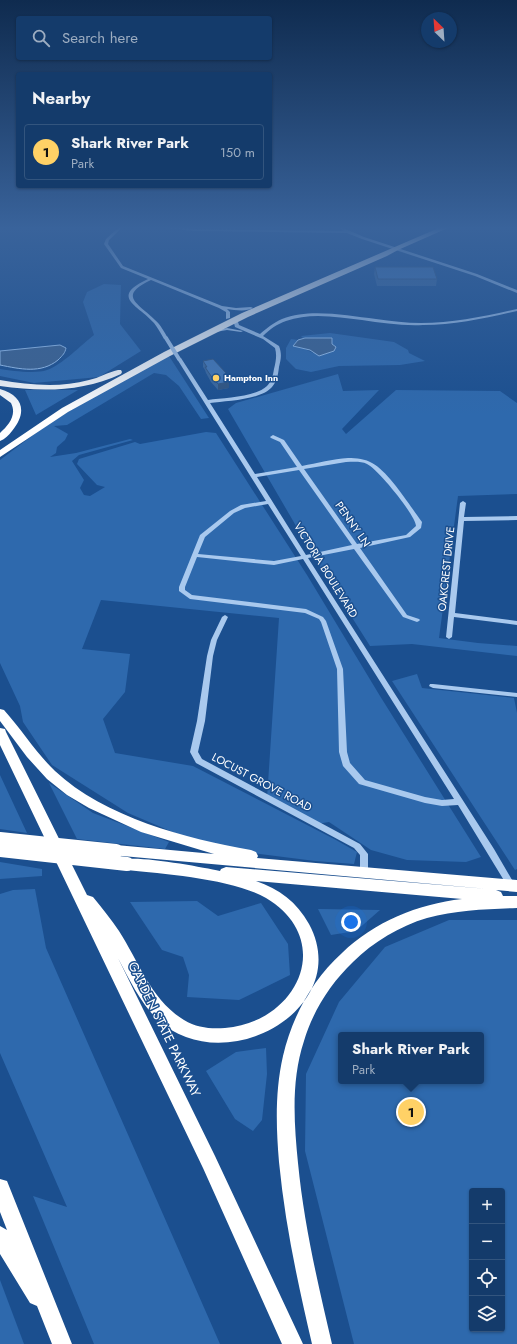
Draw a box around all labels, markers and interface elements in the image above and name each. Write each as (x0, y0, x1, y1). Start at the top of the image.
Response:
north arrow (421, 12, 457, 48)
search box (16, 16, 272, 60)
icon: search (30, 27, 52, 49)
text: Search here (62, 27, 138, 49)
text: Nearby (32, 86, 90, 110)
text: Shark River Park (71, 132, 189, 154)
text: 1 (43, 143, 49, 162)
text: 150 m (220, 143, 255, 162)
text: Park (71, 154, 94, 173)
place label: Hampton Inn (224, 371, 278, 384)
marker: Hampton Inn (211, 373, 221, 383)
street label: PENNY LN (332, 498, 374, 550)
street label: VICTORIA BOULEVARD (290, 519, 362, 621)
street label: OAKCREST DRIVE (434, 526, 458, 612)
street label: LOCUST GROVE ROAD (209, 749, 315, 815)
your location (341, 912, 361, 932)
street label: GARDEN STATE PARKWAY (123, 958, 206, 1101)
popup (338, 1032, 484, 1084)
text: Shark River Park (352, 1038, 470, 1060)
text: Park (352, 1060, 375, 1079)
pin: 1 (398, 1097, 424, 1127)
map controls (469, 1188, 505, 1332)
button: + (469, 1188, 505, 1224)
button: − (469, 1224, 505, 1260)
button: locate (469, 1260, 505, 1296)
button: layers (469, 1296, 505, 1332)

